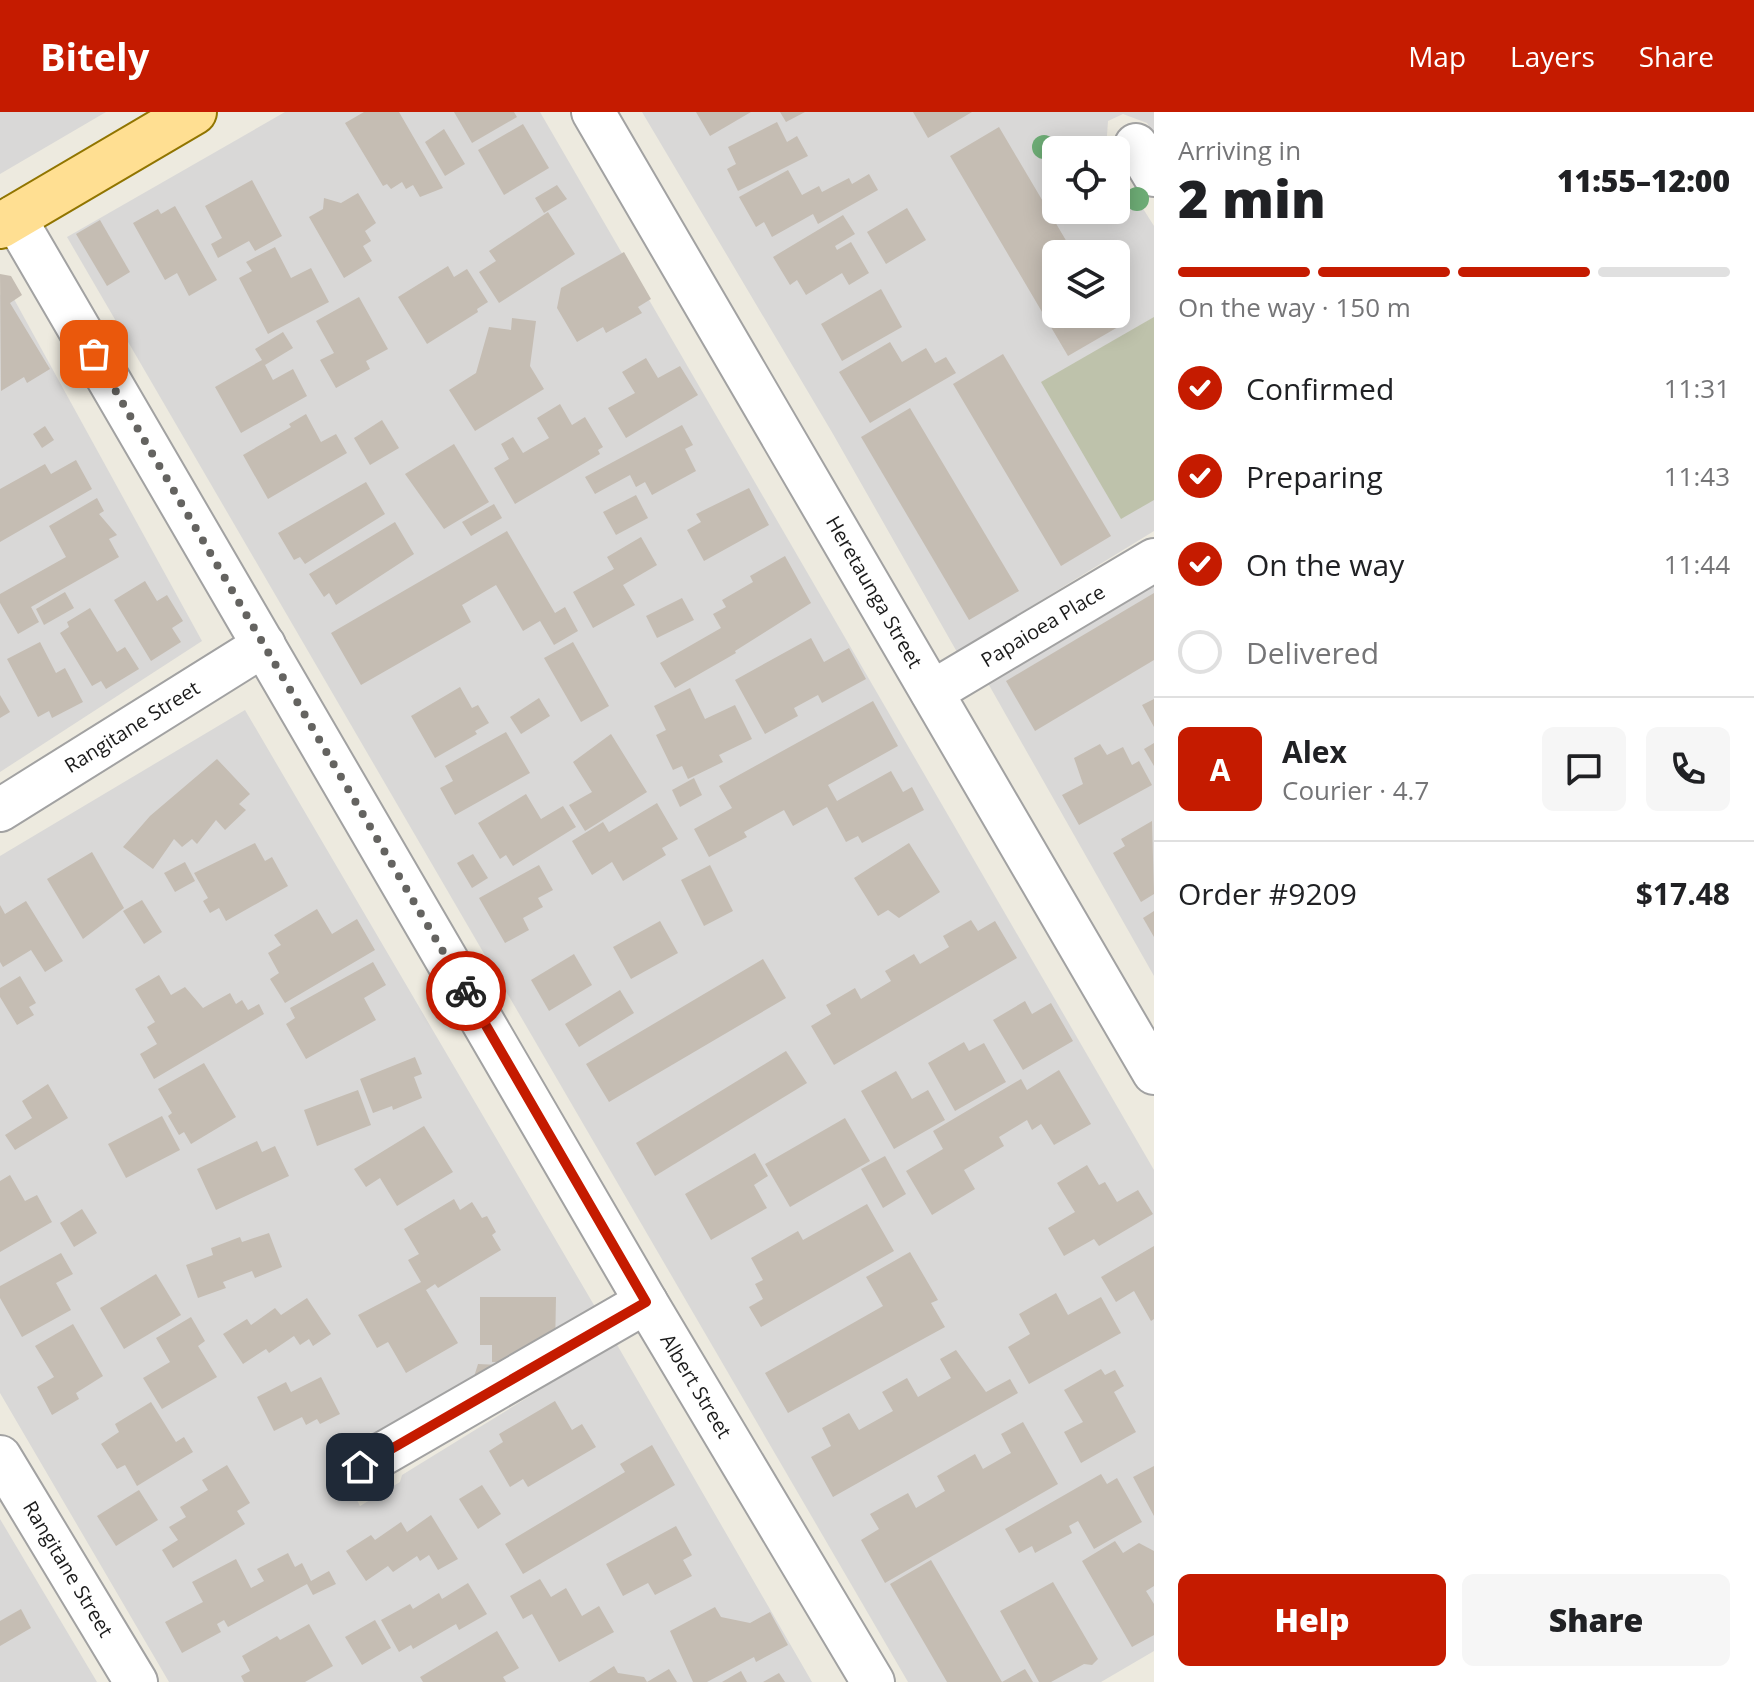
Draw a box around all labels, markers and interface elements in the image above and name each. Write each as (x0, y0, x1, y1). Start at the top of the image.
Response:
text: Bitely (40, 30, 149, 82)
text: Map (1408, 37, 1466, 75)
text: Layers (1510, 37, 1595, 75)
text: Share (1639, 37, 1714, 75)
text: Arriving in (1178, 132, 1301, 168)
map controls (1042, 136, 1130, 328)
button: locate (1042, 136, 1130, 224)
text: 11:55–12:00 (1557, 160, 1730, 201)
text: 2 min (1178, 162, 1326, 233)
button: layers (1042, 240, 1130, 328)
text: On the way · 150 m (1178, 289, 1411, 325)
pin (60, 320, 128, 388)
icon: bag (72, 332, 116, 376)
icon: check (1178, 366, 1222, 410)
text: Confirmed (1246, 368, 1394, 409)
text: 11:31 (1664, 370, 1730, 406)
icon: check (1178, 454, 1222, 498)
text: Preparing (1246, 456, 1383, 497)
text: 11:43 (1664, 458, 1730, 494)
street label: Heretaunga Street (820, 511, 929, 673)
icon: check (1178, 542, 1222, 586)
text: On the way (1246, 544, 1404, 585)
text: 11:44 (1664, 546, 1730, 582)
street label: Papaioea Place (976, 578, 1110, 673)
text: Delivered (1246, 632, 1379, 673)
street label: Rangitane Street (59, 674, 204, 779)
button: chat (1542, 727, 1626, 811)
button: phone (1646, 727, 1730, 811)
text: Alex (1282, 731, 1347, 772)
text: A (1210, 749, 1230, 790)
text: Courier · 4.7 (1282, 772, 1429, 808)
text: Order #9209 (1178, 873, 1357, 914)
text: $17.48 (1636, 873, 1730, 914)
courier (426, 951, 506, 1031)
icon: bike (444, 969, 488, 1013)
street label: Albert Street (655, 1328, 738, 1443)
pin (326, 1433, 394, 1501)
icon: home (338, 1445, 382, 1489)
street label: Rangitane Street (17, 1496, 120, 1642)
button: Help (1178, 1574, 1446, 1666)
button: Share (1462, 1574, 1730, 1666)

